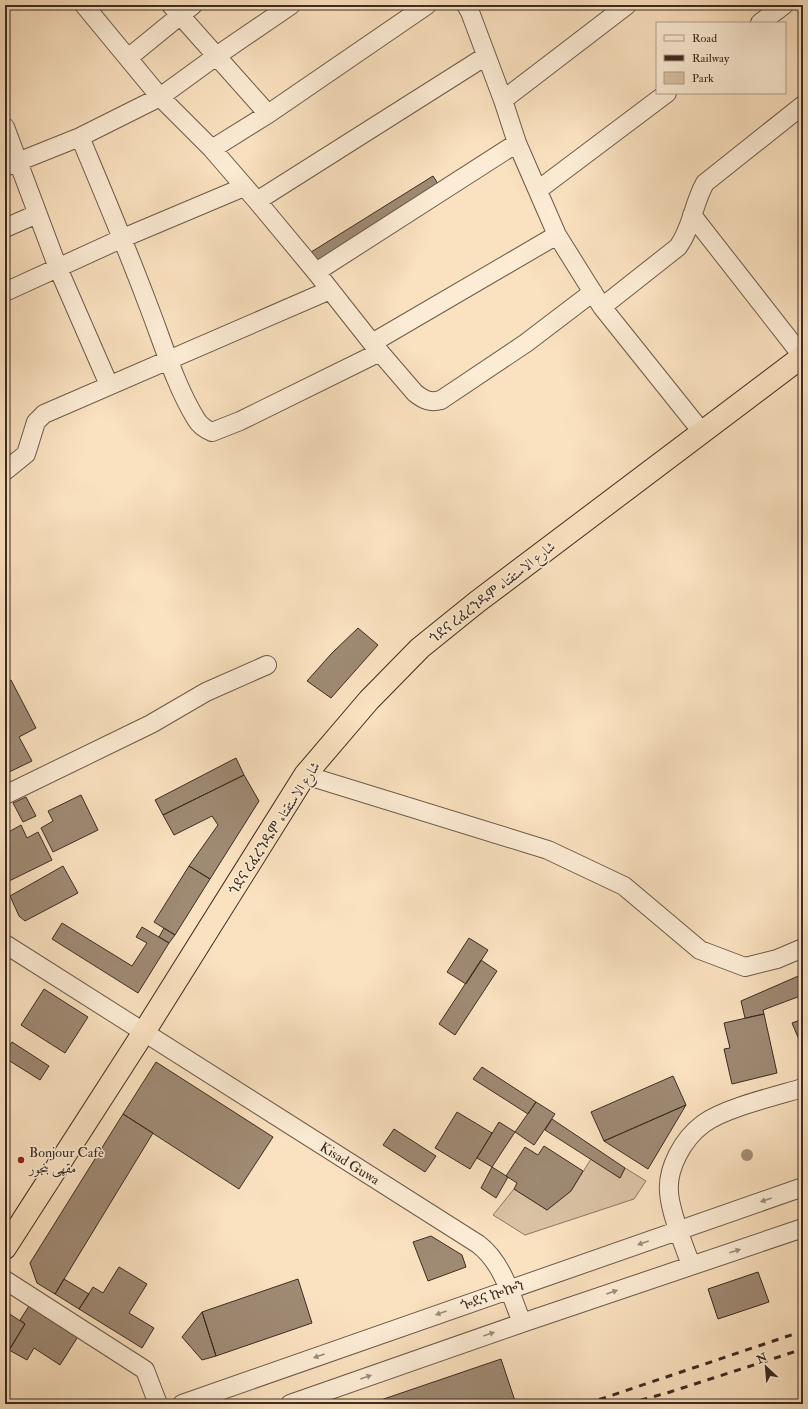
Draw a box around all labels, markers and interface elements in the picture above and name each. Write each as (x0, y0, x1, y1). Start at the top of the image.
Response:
legend (656, 22, 786, 94)
text: Road (692, 31, 717, 46)
text: Railway (692, 51, 730, 66)
text: Park (692, 71, 714, 86)
street label: ጎደና ረፈረንዱም شارع الاستقتاء (426, 538, 561, 649)
street label: ጎደና ረፈረንዱም شارع الاستقتاء (225, 759, 326, 900)
street label: Kisad Guwa (317, 1138, 383, 1189)
place label: Bonjour Cafè مقهى بنجور (27, 1144, 104, 1178)
marker: Bonjour Cafè مقهى بنجور (16, 1155, 26, 1165)
one-way arrow (760, 1197, 772, 1203)
one-way arrow (637, 1240, 649, 1246)
one-way arrow (729, 1248, 741, 1254)
street label: ጐደና ኰኰን (458, 1277, 526, 1314)
one-way arrow (606, 1289, 618, 1295)
one-way arrow (435, 1310, 447, 1316)
one-way arrow (483, 1331, 495, 1337)
north arrow (746, 1347, 786, 1387)
text: N (754, 1350, 770, 1367)
one-way arrow (312, 1353, 324, 1359)
one-way arrow (360, 1374, 372, 1380)

